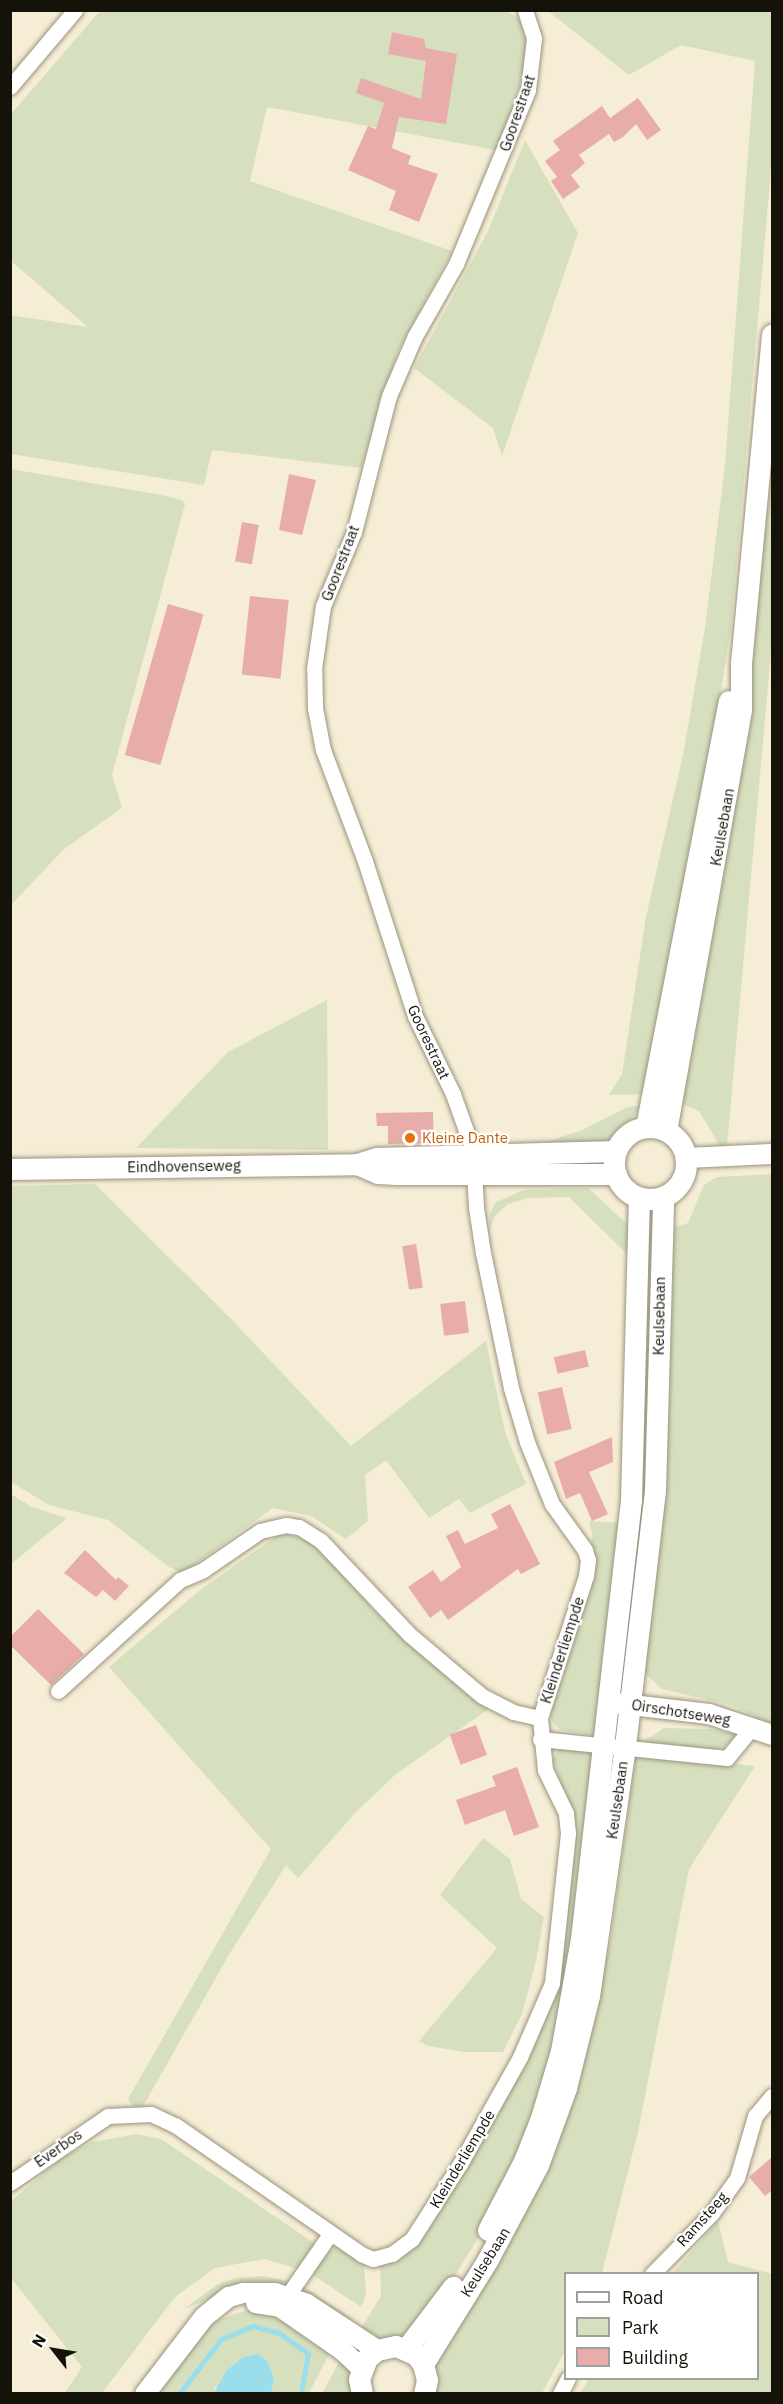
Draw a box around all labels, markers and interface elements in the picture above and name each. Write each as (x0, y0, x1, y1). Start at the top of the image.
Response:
street label: Goorestraat (495, 72, 539, 154)
street label: Goorestraat (317, 522, 363, 604)
street label: Keulsebaan (706, 787, 738, 867)
street label: Goorestraat (404, 1002, 454, 1082)
place label: Kleine Dante (422, 1129, 508, 1147)
marker: Kleine Dante (403, 1131, 417, 1145)
street label: Eindhovenseweg (127, 1156, 241, 1176)
street label: Keulsebaan (649, 1276, 669, 1356)
street label: Kleinderliempde (536, 1594, 588, 1706)
street label: Oirschotseweg (630, 1695, 732, 1729)
street label: Keulsebaan (603, 1760, 631, 1840)
street label: Kleinderliempde (426, 2107, 498, 2211)
street label: Everbos (31, 2125, 85, 2171)
street label: Ramsteeg (673, 2188, 731, 2250)
street label: Keulsebaan (457, 2224, 513, 2300)
legend (564, 2272, 759, 2380)
text: Road (622, 2286, 663, 2309)
text: Park (622, 2316, 658, 2339)
north arrow (24, 2320, 84, 2380)
text: N (27, 2331, 50, 2351)
text: Building (622, 2346, 688, 2369)

